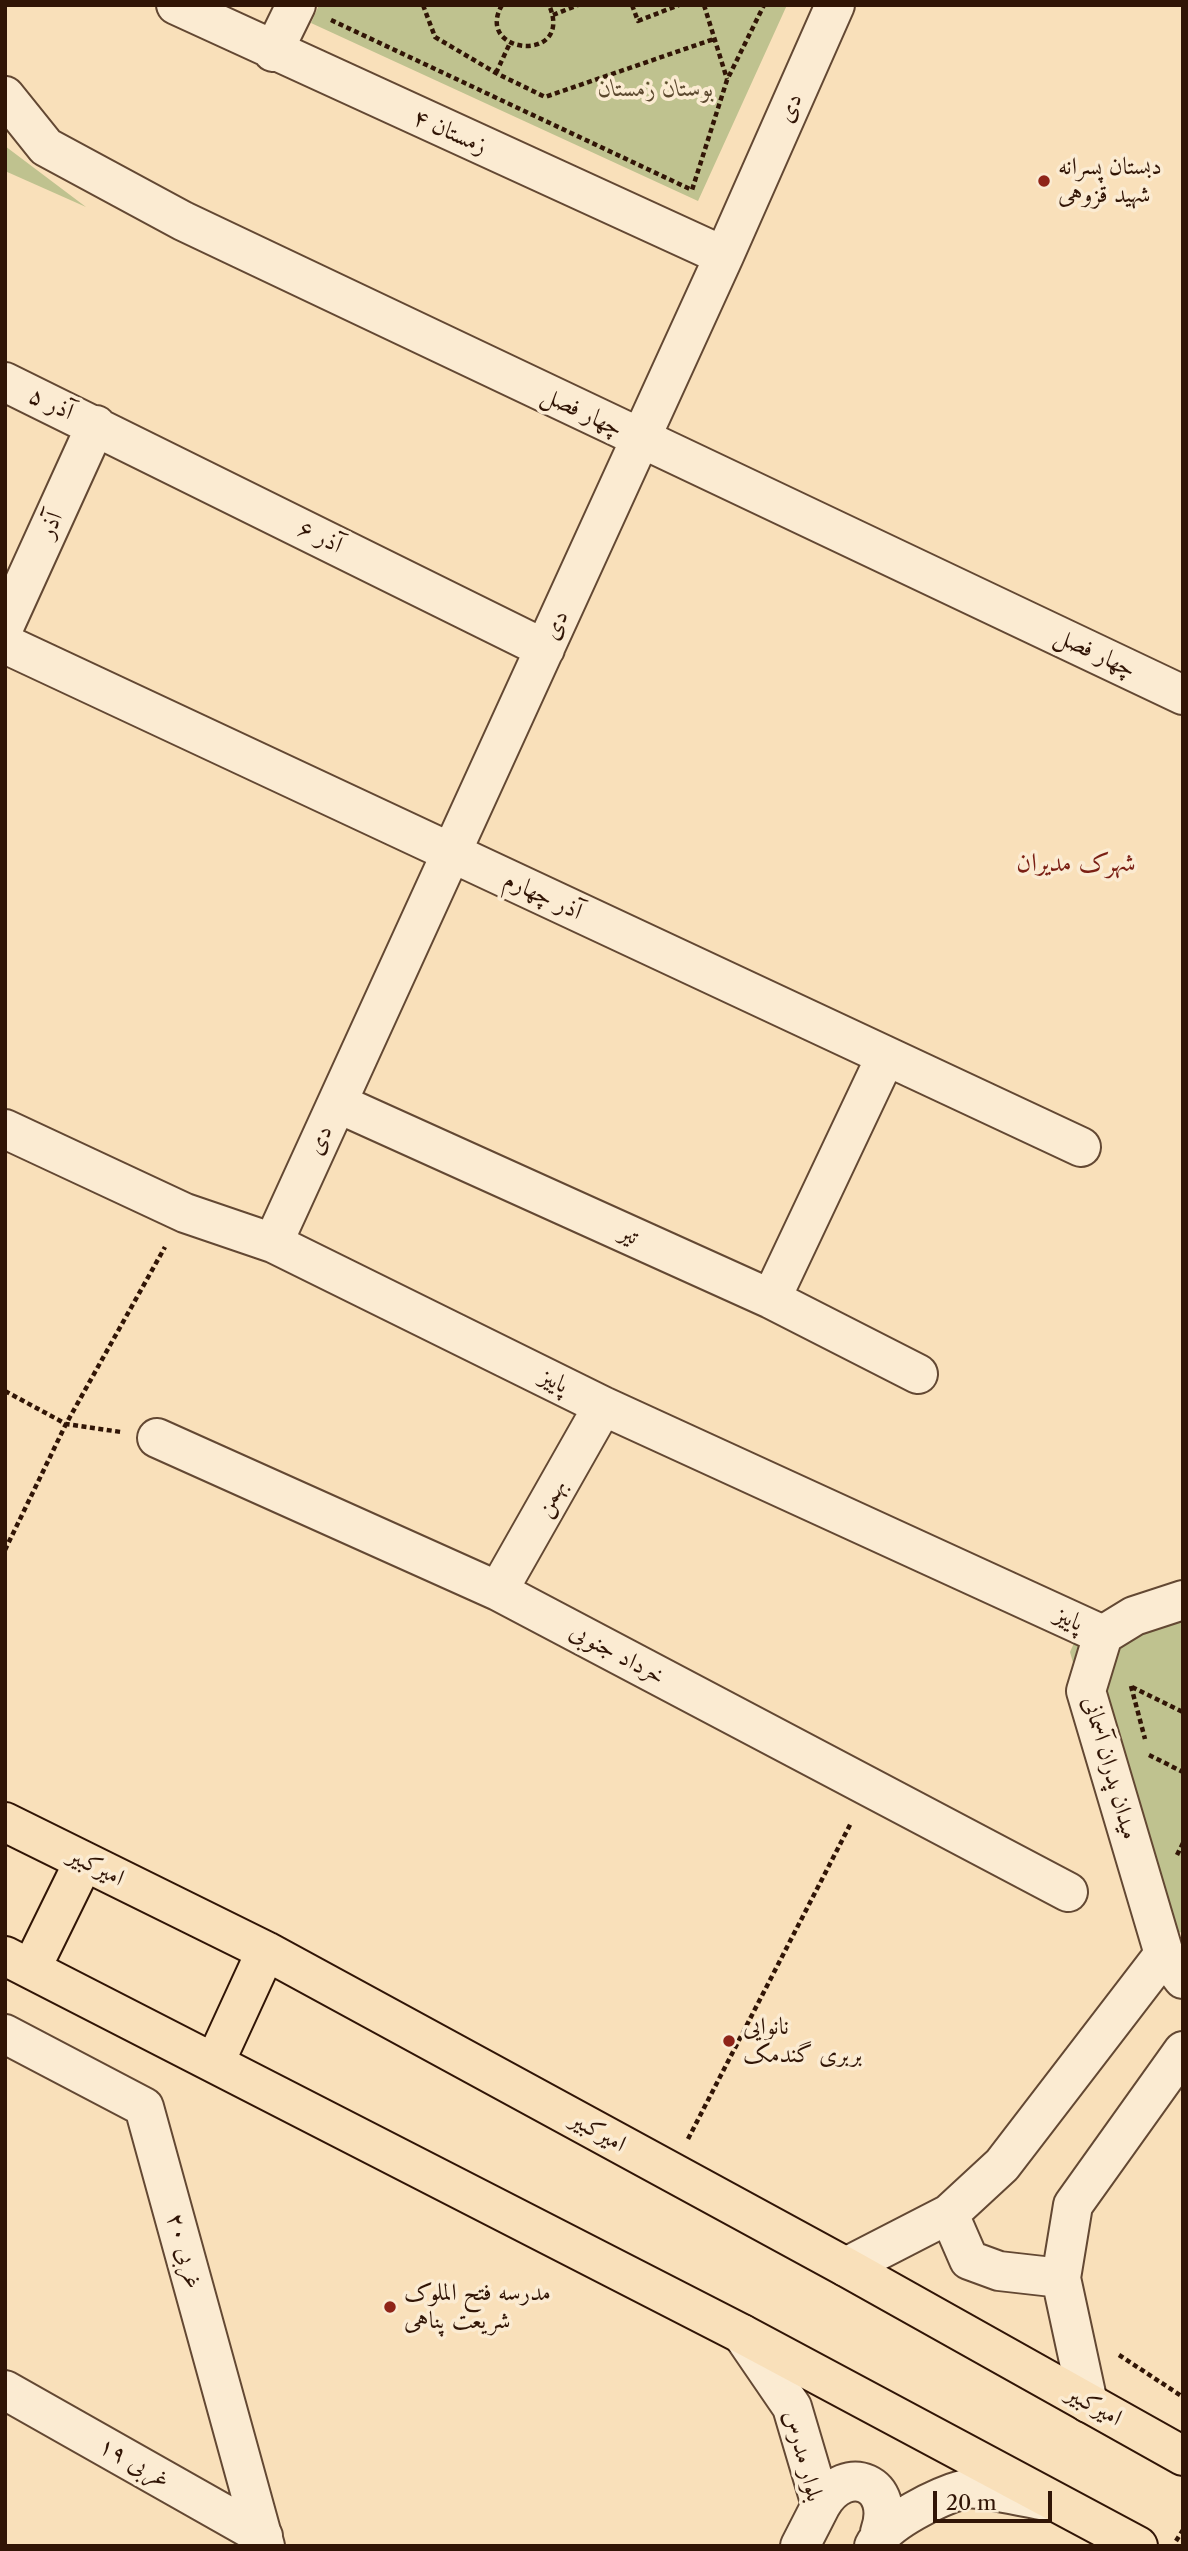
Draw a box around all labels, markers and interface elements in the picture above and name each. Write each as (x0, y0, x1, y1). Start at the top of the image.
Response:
park label: بوستان زمستان (598, 75, 714, 103)
street label: دی (771, 89, 809, 127)
street label: زمستان ۴ (408, 103, 492, 161)
place label: دبستان پسرانه شهید قزوهی (1058, 153, 1162, 209)
marker: دبستان پسرانه شهید قزوهی (1036, 173, 1052, 189)
street label: آذر ۵ (24, 381, 78, 427)
street label: چهار فصل (537, 381, 627, 443)
street label: آذر (33, 507, 69, 543)
street label: آذر ۶ (293, 514, 347, 560)
street label: دی (537, 606, 575, 644)
street label: چهار فصل (1050, 622, 1140, 684)
district label: شهرک مدیران (1016, 847, 1136, 879)
street label: آذر چهارم (499, 865, 587, 927)
street label: دی (301, 1121, 339, 1159)
street label: تیر (615, 1218, 643, 1252)
street label: پاییز (535, 1362, 573, 1400)
street label: بهمن (529, 1474, 573, 1522)
street label: پاییز (1050, 1600, 1088, 1638)
street label: خرداد جنوبی (564, 1617, 670, 1691)
street label: میدان پدران آسمانی (1076, 1693, 1144, 1843)
street label: امیرکبیر (63, 1841, 129, 1893)
place label: نانوایی بربری گندمک (743, 2013, 862, 2069)
marker: نانوایی بربری گندمک (721, 2033, 737, 2049)
street label: امیرکبیر (565, 2105, 631, 2159)
street label: ۲۰ غربی (160, 2210, 208, 2292)
place label: مدرسه فتح الملوک شریعت پناهی (404, 2279, 551, 2335)
marker: مدرسه فتح الملوک شریعت پناهی (382, 2299, 398, 2315)
street label: امیرکبیر (1061, 2379, 1127, 2433)
street label: بلوار مدرس (777, 2407, 829, 2505)
street label: ۱۹ غربی (93, 2431, 175, 2495)
scale bar (936, 2478, 1055, 2522)
text: 20 m (946, 2490, 997, 2515)

